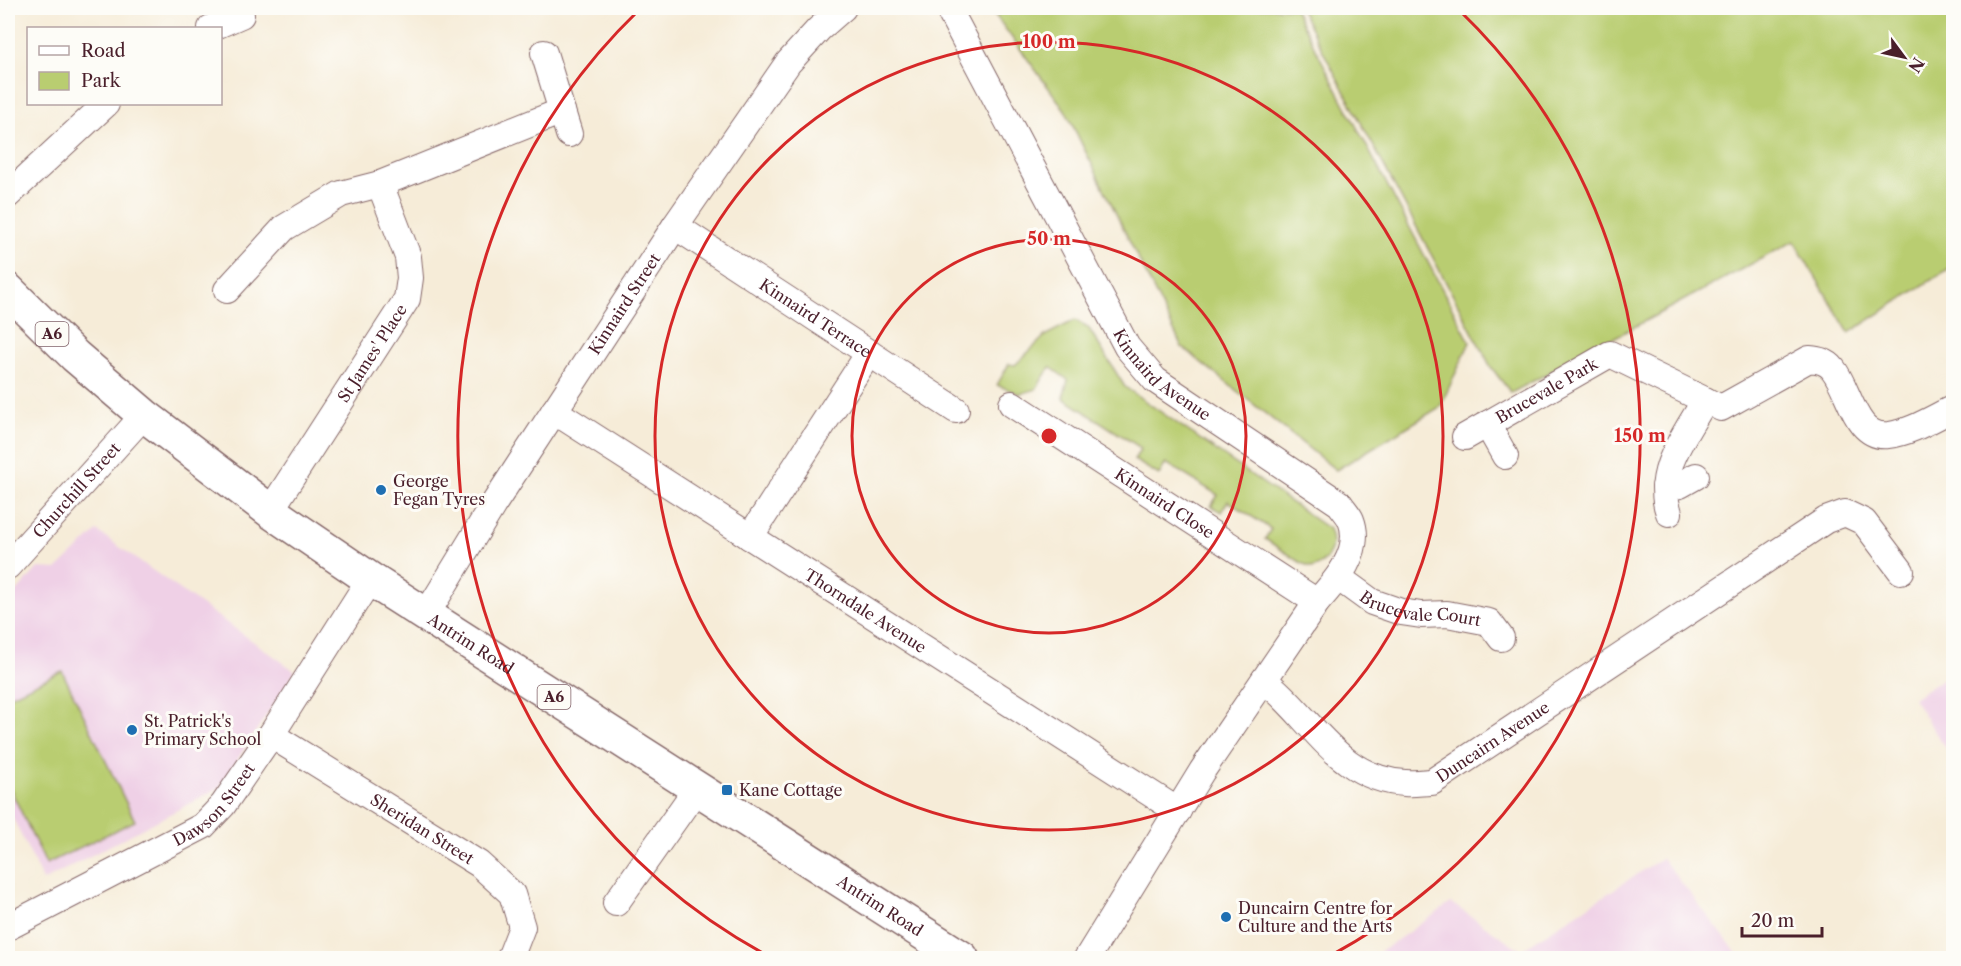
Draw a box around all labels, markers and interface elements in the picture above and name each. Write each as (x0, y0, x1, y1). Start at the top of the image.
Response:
legend (27, 27, 222, 105)
north arrow (1874, 27, 1934, 87)
text: 100 m (1022, 31, 1076, 53)
text: Road (81, 40, 126, 62)
text: N (1904, 54, 1929, 77)
text: Park (81, 70, 122, 92)
text: 50 m (1027, 228, 1071, 250)
street label: Kinnaird Street (584, 249, 665, 358)
street label: Kinnaird Terrace (756, 274, 875, 362)
street label: St James' Place (333, 300, 411, 406)
road number: A6 (36, 322, 68, 346)
street label: Kinnaird Avenue (1109, 325, 1215, 425)
street label: Brucevale Park (1492, 353, 1602, 427)
text: 150 m (1614, 425, 1666, 447)
centre of rings (1039, 426, 1059, 446)
street label: Churchill Street (28, 438, 124, 542)
street label: Kinnaird Close (1111, 464, 1218, 543)
place label: George Fegan Tyres (393, 471, 485, 509)
marker: George Fegan Tyres (374, 483, 388, 497)
street label: Thorndale Avenue (801, 564, 930, 657)
street label: Brucevale Court (1356, 586, 1483, 630)
street label: Antrim Road (423, 608, 518, 679)
road number: A6 (538, 685, 570, 709)
street label: Duncairn Avenue (1432, 697, 1553, 787)
place label: St. Patrick's Primary School (144, 711, 262, 749)
marker: St. Patrick's Primary School (125, 723, 139, 737)
street label: Dawson Street (169, 759, 259, 850)
place label: Kane Cottage (739, 780, 842, 800)
marker: Kane Cottage (720, 783, 734, 797)
street label: Sheridan Street (367, 789, 478, 869)
street label: Antrim Road (833, 870, 927, 941)
place label: Duncairn Centre for Culture and the Arts (1238, 898, 1393, 936)
scale bar (1742, 900, 1822, 938)
marker: Duncairn Centre for Culture and the Arts (1219, 910, 1233, 924)
text: 20 m (1751, 910, 1795, 932)

